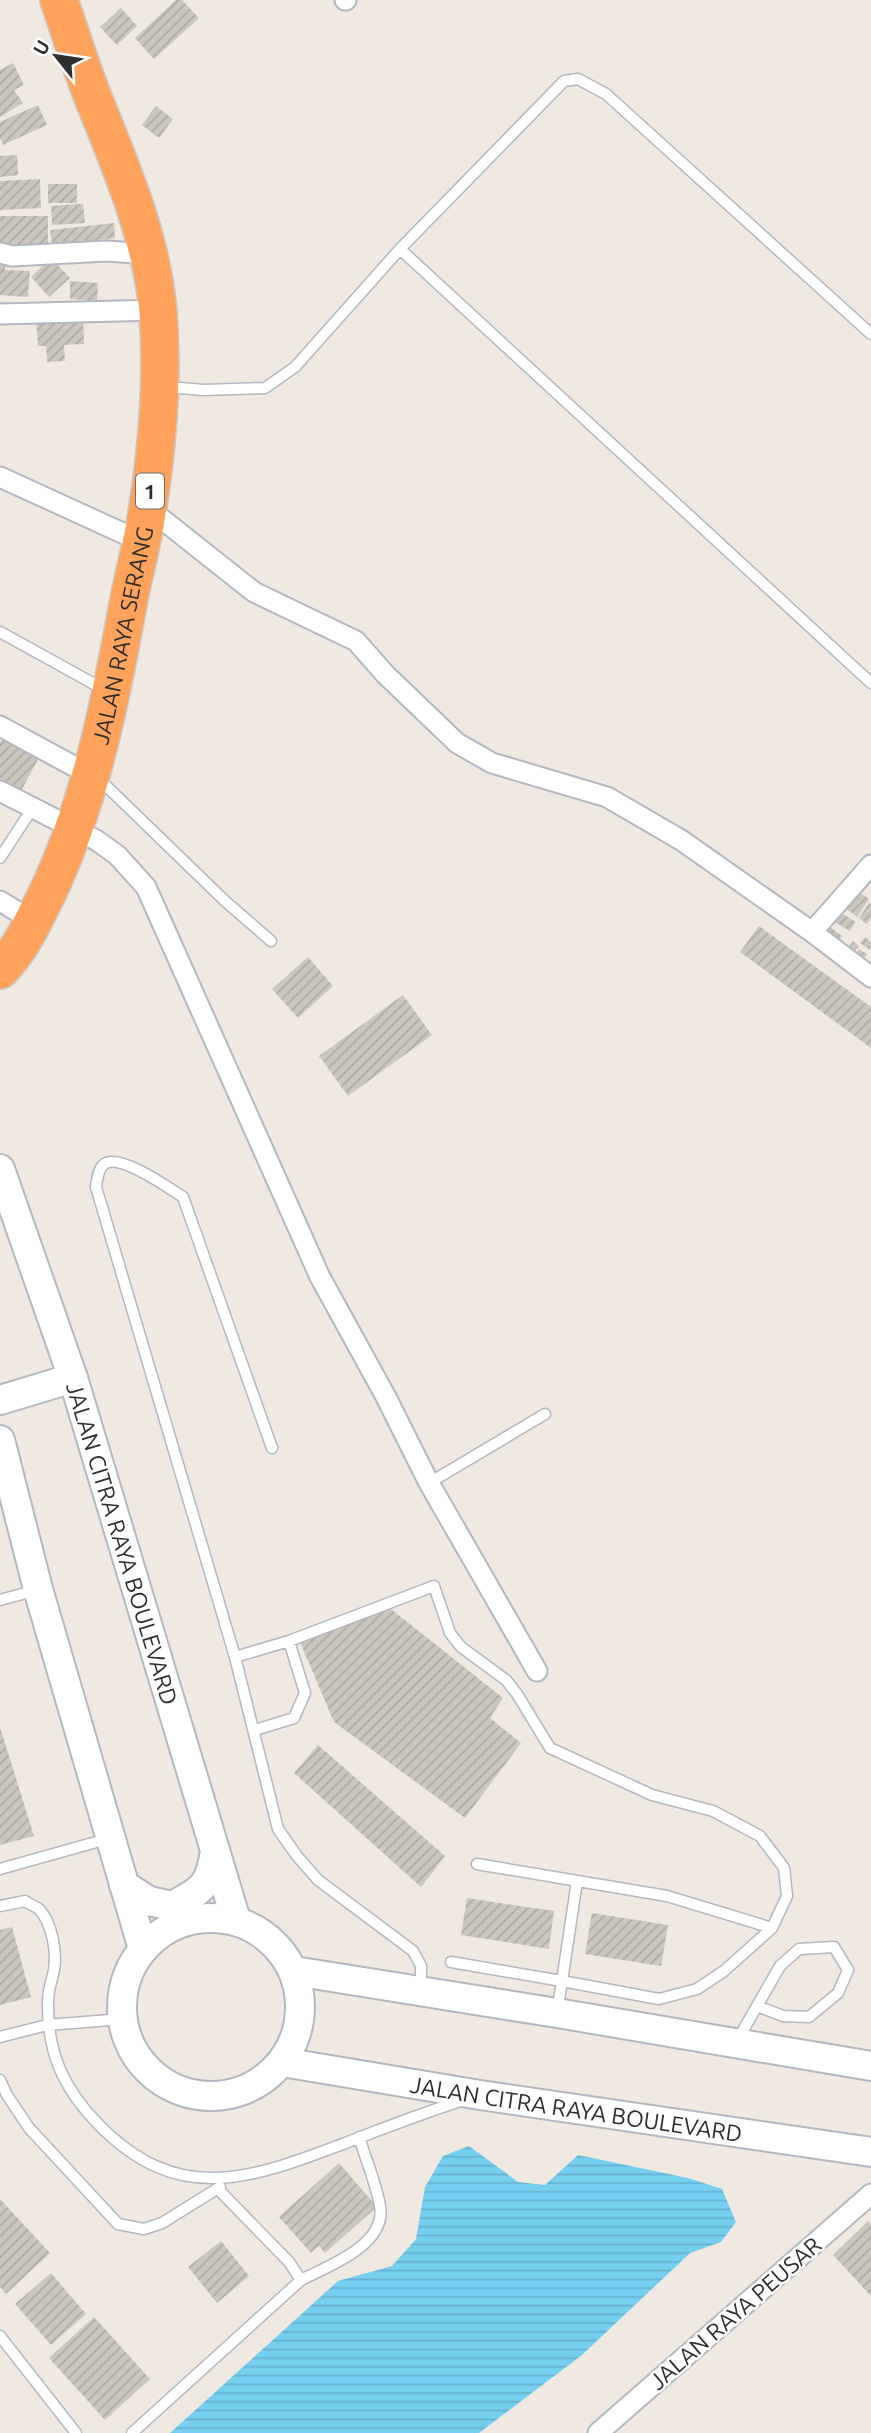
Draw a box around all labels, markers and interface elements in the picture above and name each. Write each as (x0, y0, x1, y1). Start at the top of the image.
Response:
north arrow (21, 21, 91, 91)
text: U (28, 36, 54, 59)
road number: 1 (136, 474, 164, 508)
street label: JALAN RAYA SERANG (87, 524, 157, 747)
street label: JALAN CITRA RAYA BOULEVARD (62, 1379, 183, 1707)
street label: JALAN CITRA RAYA BOULEVARD (408, 2071, 744, 2146)
street label: JALAN RAYA PEUSAR (644, 2232, 826, 2394)

